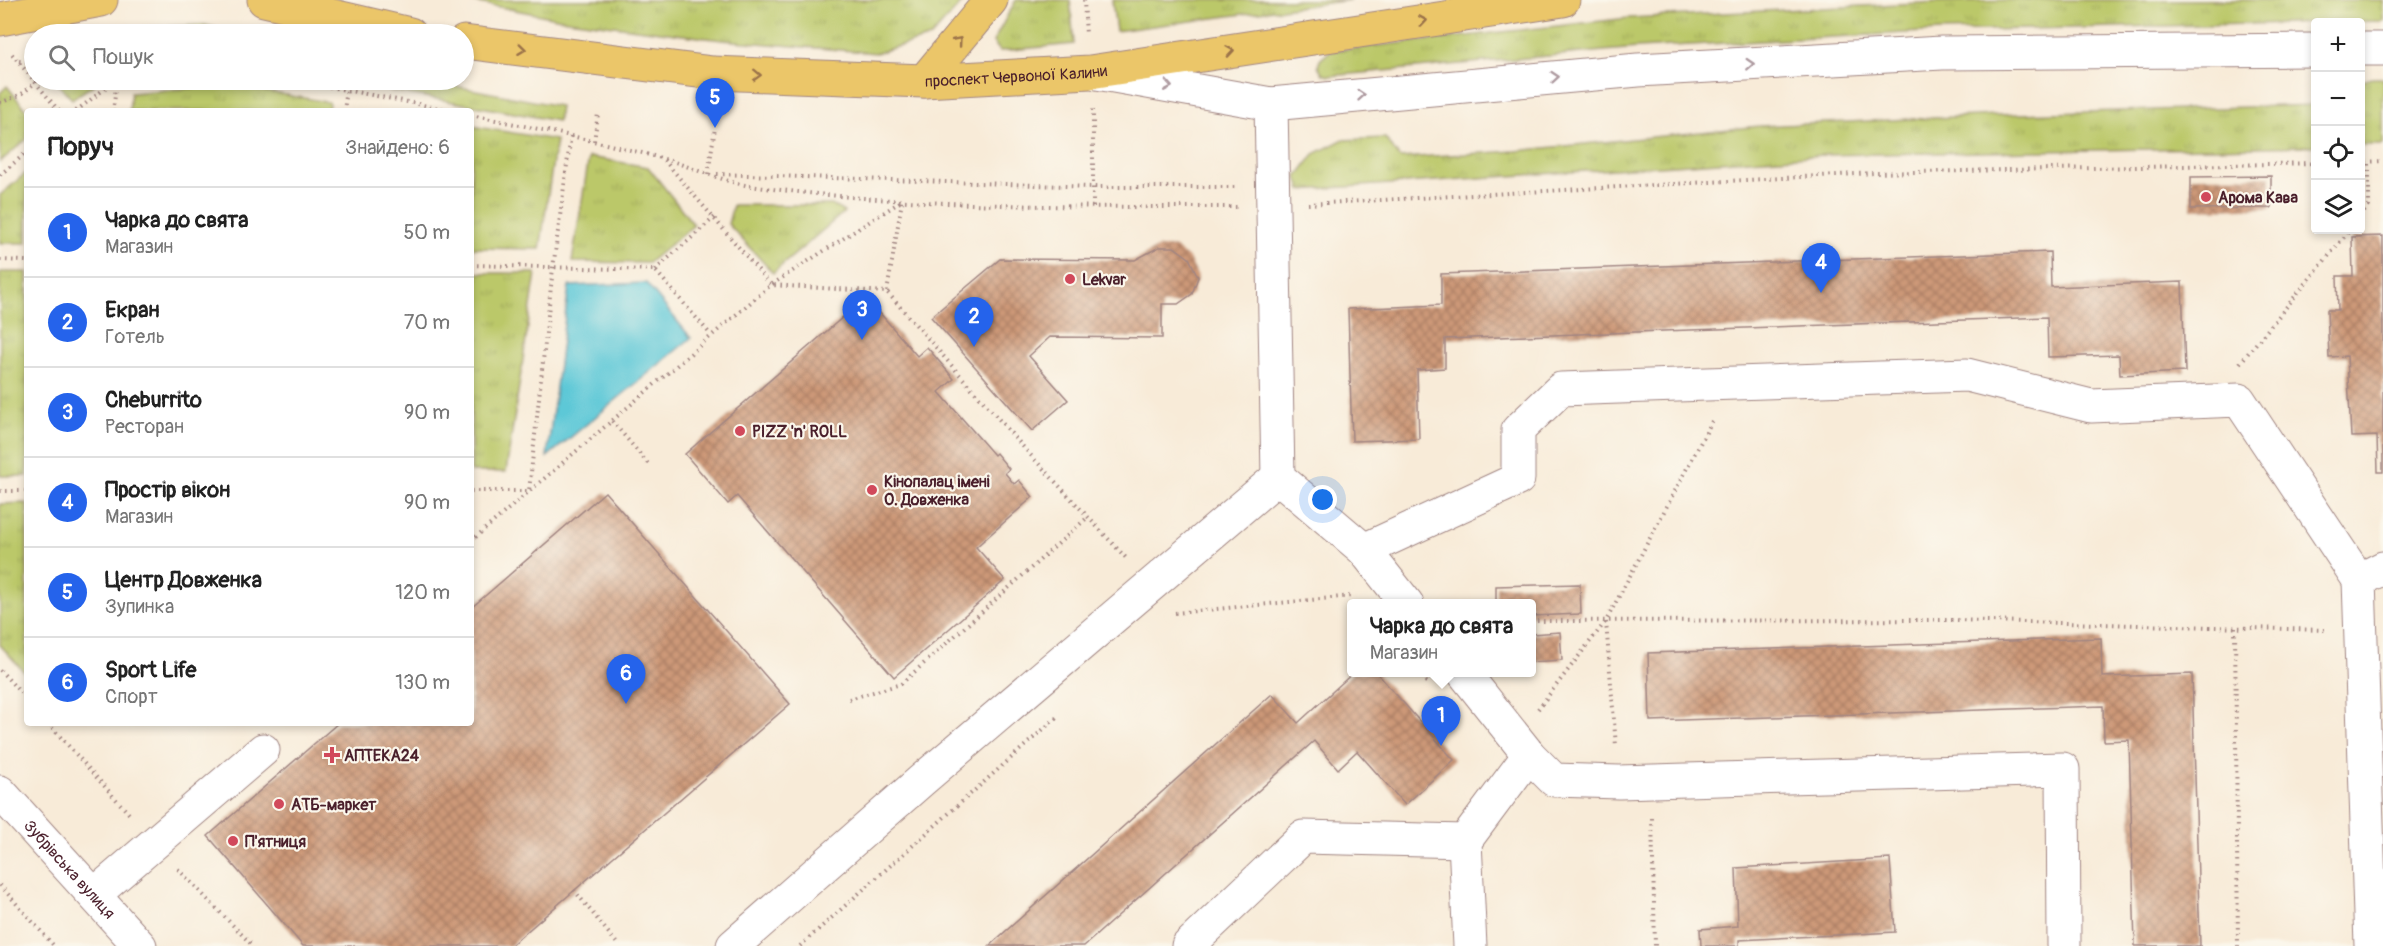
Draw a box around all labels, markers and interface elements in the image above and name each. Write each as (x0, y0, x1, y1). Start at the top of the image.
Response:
one-way arrow (1419, 16, 1428, 28)
map controls (2311, 18, 2365, 234)
button: + (2311, 18, 2365, 72)
search box (24, 24, 474, 90)
one-way arrow (951, 37, 962, 48)
icon: search (45, 41, 78, 74)
text: Пошук (93, 43, 154, 71)
one-way arrow (517, 43, 526, 55)
one-way arrow (1226, 45, 1235, 57)
one-way arrow (1745, 57, 1754, 70)
street label: проспект Червоної Калини (924, 61, 1108, 92)
one-way arrow (753, 69, 762, 81)
one-way arrow (1551, 71, 1560, 84)
button: − (2311, 72, 2365, 126)
pin: 5 (696, 78, 734, 128)
one-way arrow (1163, 79, 1173, 92)
one-way arrow (1356, 89, 1365, 102)
button: locate (2311, 126, 2365, 180)
text: Поруч (48, 131, 114, 163)
text: Знайдено: 6 (345, 135, 450, 160)
button: layers (2311, 180, 2365, 234)
place label: Арома Кава (2218, 188, 2298, 208)
marker: Арома Кава (2199, 190, 2213, 204)
text: Чарка до свята (105, 206, 249, 234)
text: 1 (64, 220, 71, 245)
text: 50 m (403, 220, 450, 245)
text: Магазин (105, 234, 173, 259)
pin: 4 (1802, 244, 1840, 293)
place label: Lekvar (1082, 270, 1126, 290)
marker: Lekvar (1063, 272, 1077, 286)
pin: 3 (842, 290, 882, 340)
text: Екран (105, 296, 159, 324)
pin: 2 (954, 298, 994, 347)
text: 2 (62, 310, 73, 335)
text: 70 m (404, 310, 450, 335)
text: Готель (105, 324, 165, 349)
text: Cheburrito (105, 386, 202, 414)
text: 3 (62, 400, 73, 425)
text: 90 m (404, 400, 450, 425)
text: Ресторан (105, 414, 184, 439)
place label: PIZZ 'n' ROLL (752, 422, 847, 442)
marker: PIZZ 'n' ROLL (733, 424, 747, 438)
place label: Кінопалац імені О. Довженка (884, 472, 990, 510)
text: Простір вікон (105, 476, 230, 504)
marker: Кінопалац імені О. Довженка (865, 483, 879, 497)
your location (1308, 485, 1337, 514)
text: 4 (62, 490, 73, 515)
text: 90 m (404, 490, 450, 515)
text: Магазин (105, 504, 173, 529)
text: Центр Довженка (105, 566, 262, 594)
text: 5 (62, 580, 73, 605)
text: 120 m (395, 580, 450, 605)
text: Зупинка (105, 594, 174, 619)
popup (1347, 599, 1536, 677)
text: Чарка до свята (1370, 612, 1513, 640)
text: Магазин (1370, 640, 1438, 665)
pin: 6 (606, 654, 646, 704)
text: Sport Life (105, 656, 196, 684)
text: 6 (62, 670, 73, 695)
text: 130 m (395, 670, 450, 695)
text: Спорт (105, 684, 158, 709)
pin: 1 (1422, 696, 1460, 746)
place label: АПТЕКА24 (344, 746, 420, 766)
marker: АПТЕКА24 (325, 748, 339, 762)
place label: АТБ-маркет (291, 795, 377, 815)
marker: АТБ-маркет (272, 797, 286, 811)
street label: Зубрівська вулиця (19, 816, 119, 923)
place label: П'ятниця (245, 832, 306, 852)
marker: П'ятниця (226, 834, 240, 848)

